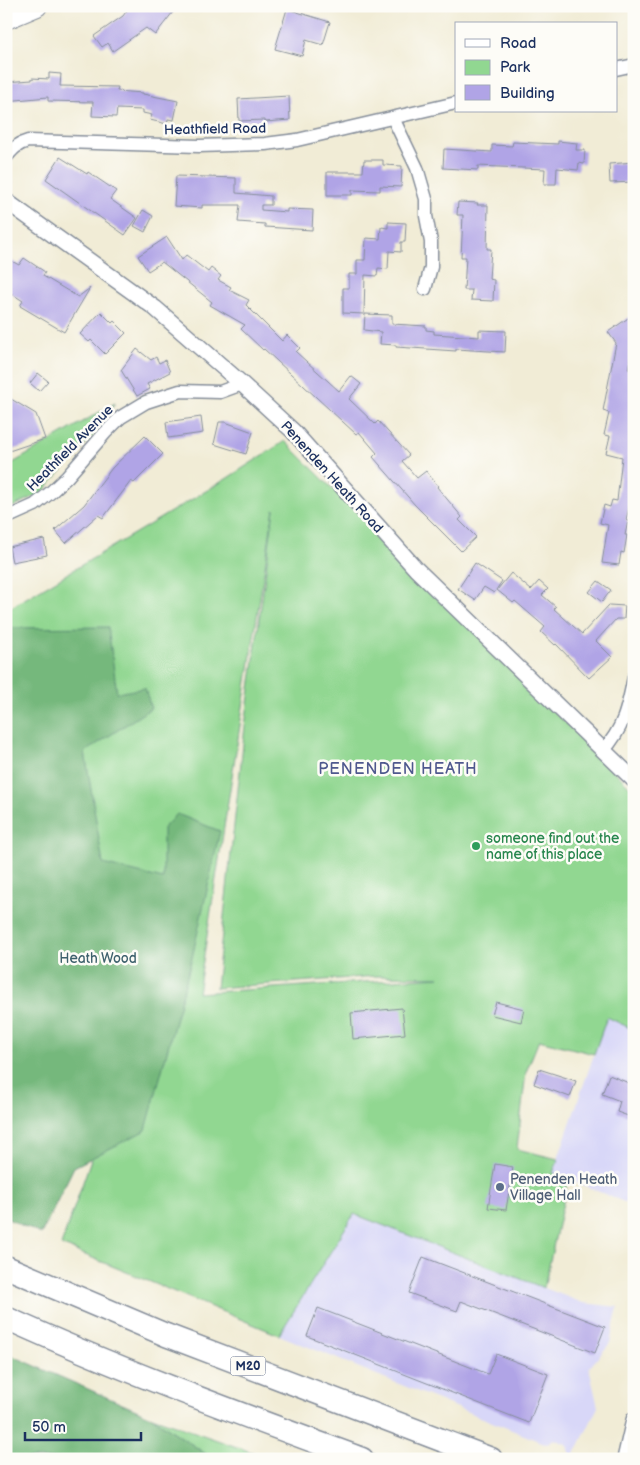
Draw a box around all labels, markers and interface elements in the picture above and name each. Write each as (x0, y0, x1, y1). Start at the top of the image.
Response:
legend (455, 22, 618, 112)
text: Road (500, 34, 536, 53)
text: Park (500, 58, 531, 77)
text: Building (500, 84, 555, 103)
street label: Heathfield Road (164, 120, 266, 138)
street label: Heathfield Avenue (23, 401, 117, 495)
street label: Penenden Heath Road (277, 418, 387, 536)
district label: PENENDEN HEATH (318, 760, 478, 779)
place label: someone find out the name of this place (486, 830, 619, 863)
marker: someone find out the name of this place (470, 840, 482, 852)
park label: Heath Wood (59, 950, 137, 967)
place label: Penenden Heath Village Hall (510, 1171, 617, 1204)
marker: Penenden Heath Village Hall (494, 1181, 506, 1193)
road number: M20 (230, 1356, 266, 1375)
scale bar (25, 1410, 141, 1442)
text: 50 m (32, 1418, 66, 1437)

